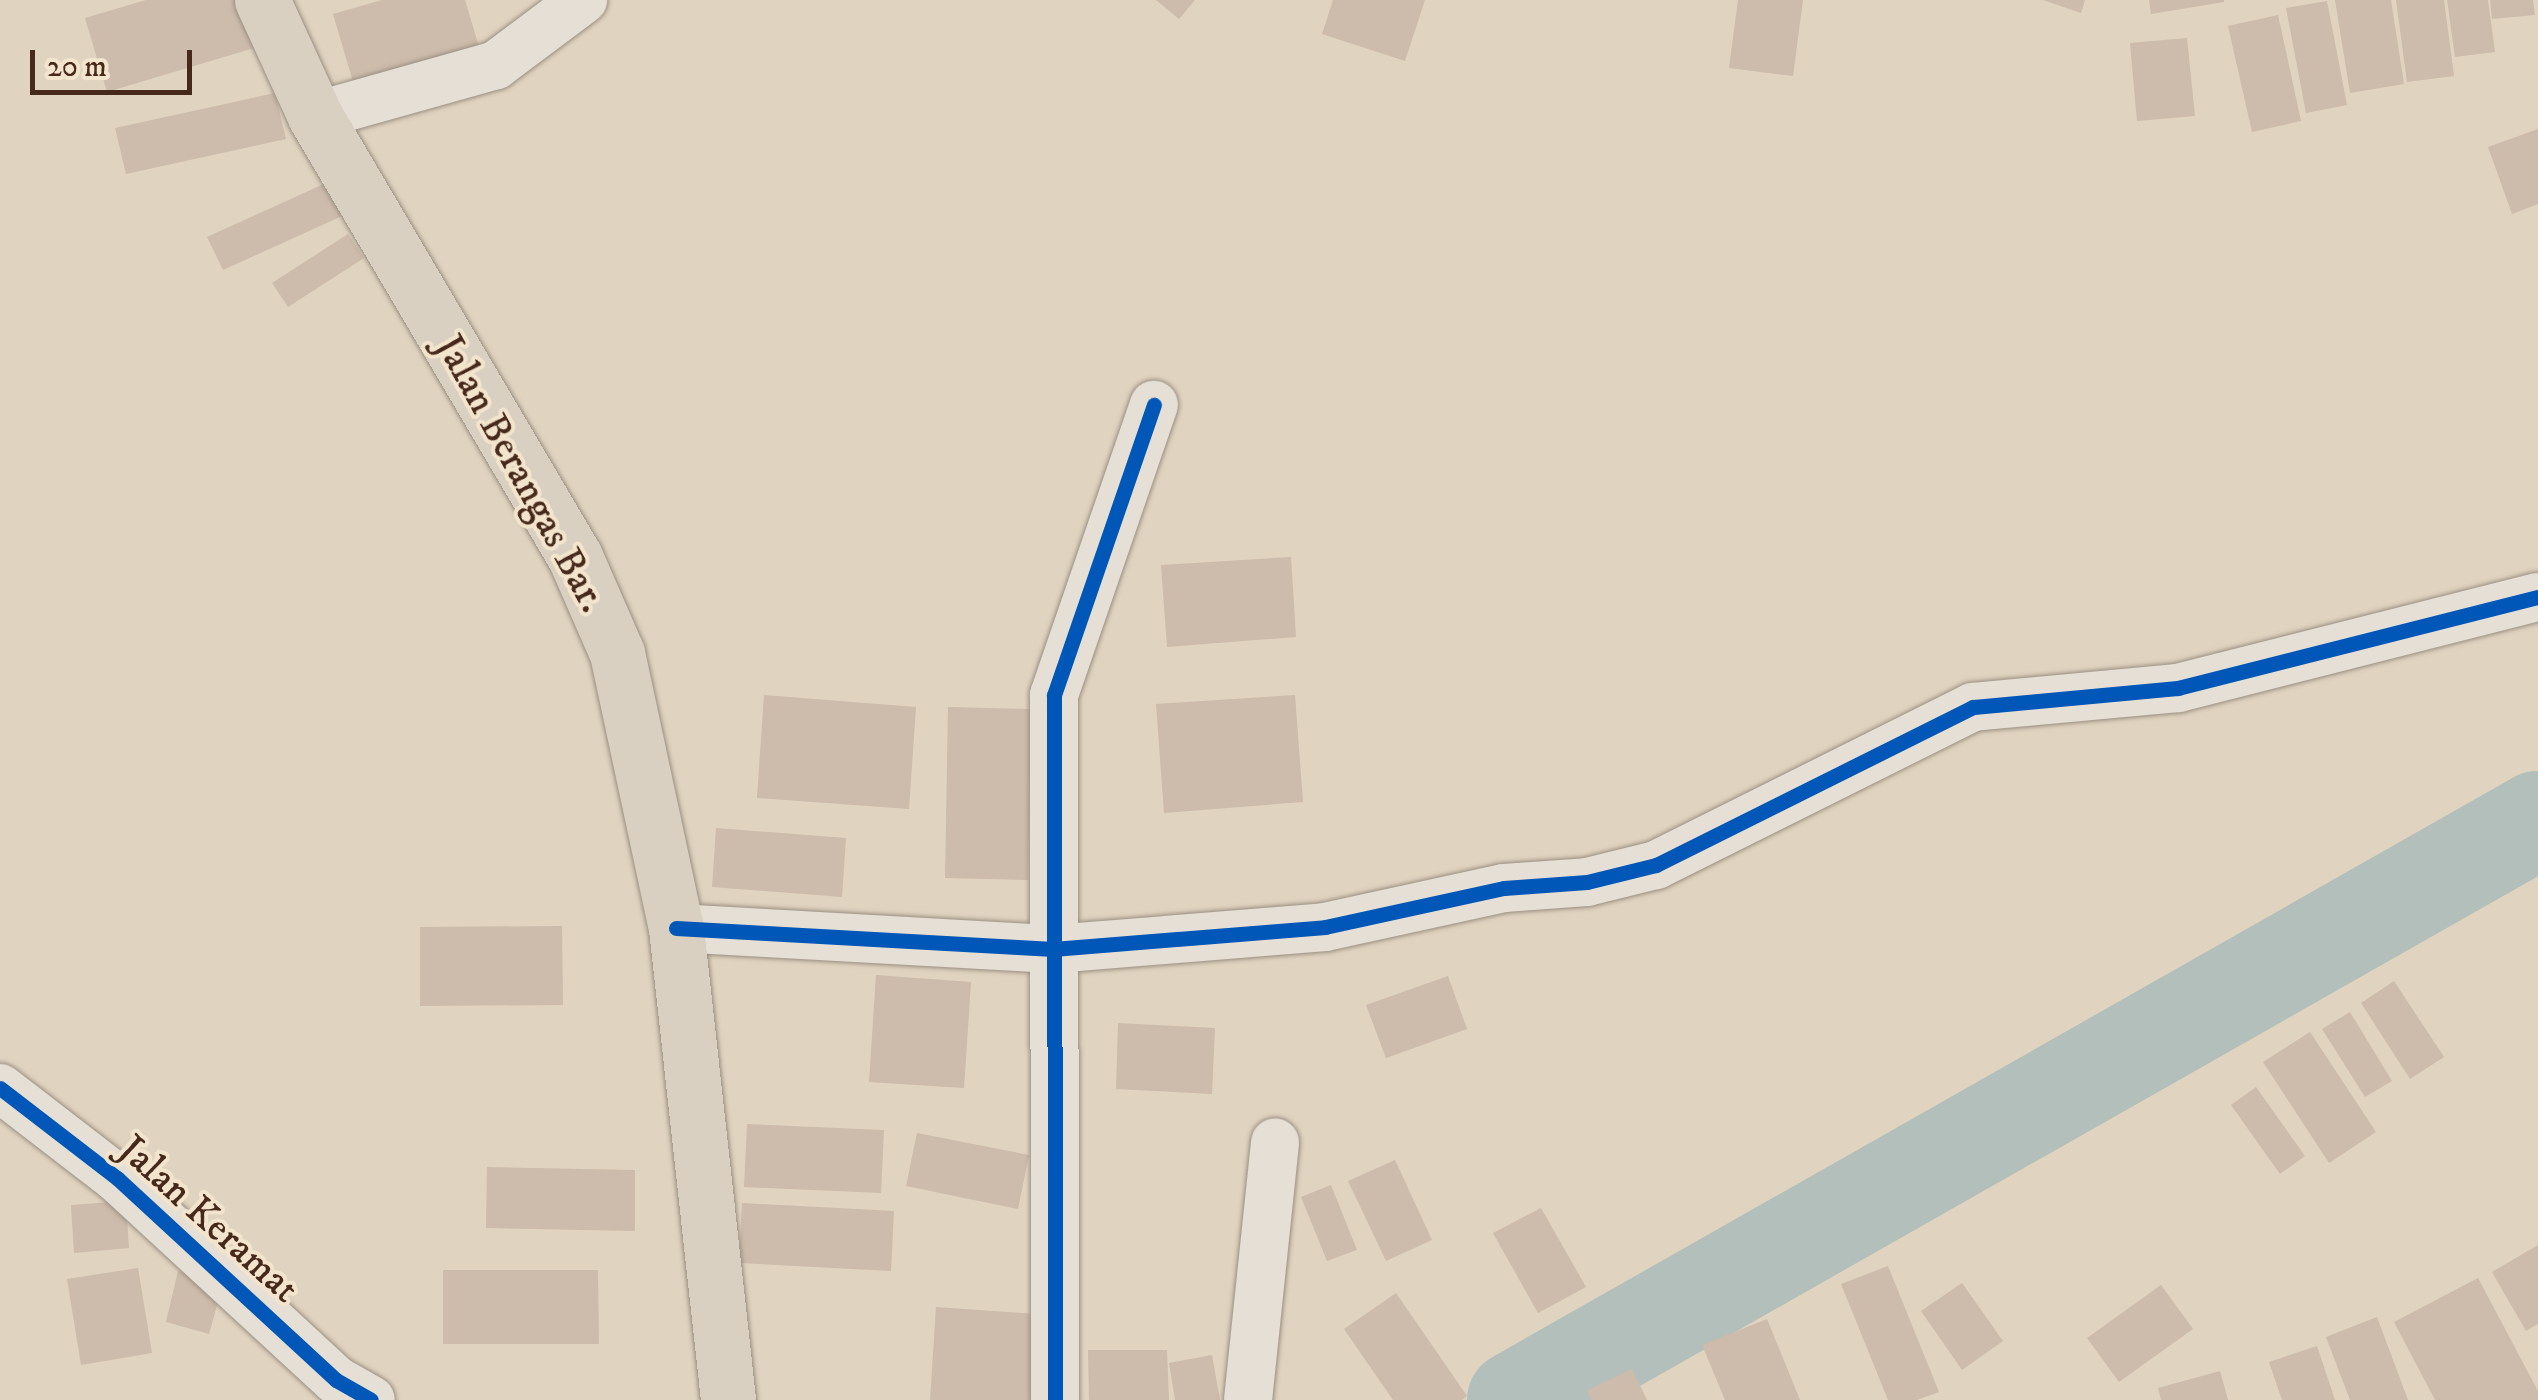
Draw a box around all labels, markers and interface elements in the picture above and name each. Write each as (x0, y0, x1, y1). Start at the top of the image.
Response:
scale bar (35, 30, 198, 92)
text: 20 m (47, 49, 107, 86)
street label: Jalan Berangas Bar. (424, 327, 616, 621)
street label: Jalan Keramat (108, 1126, 308, 1314)

